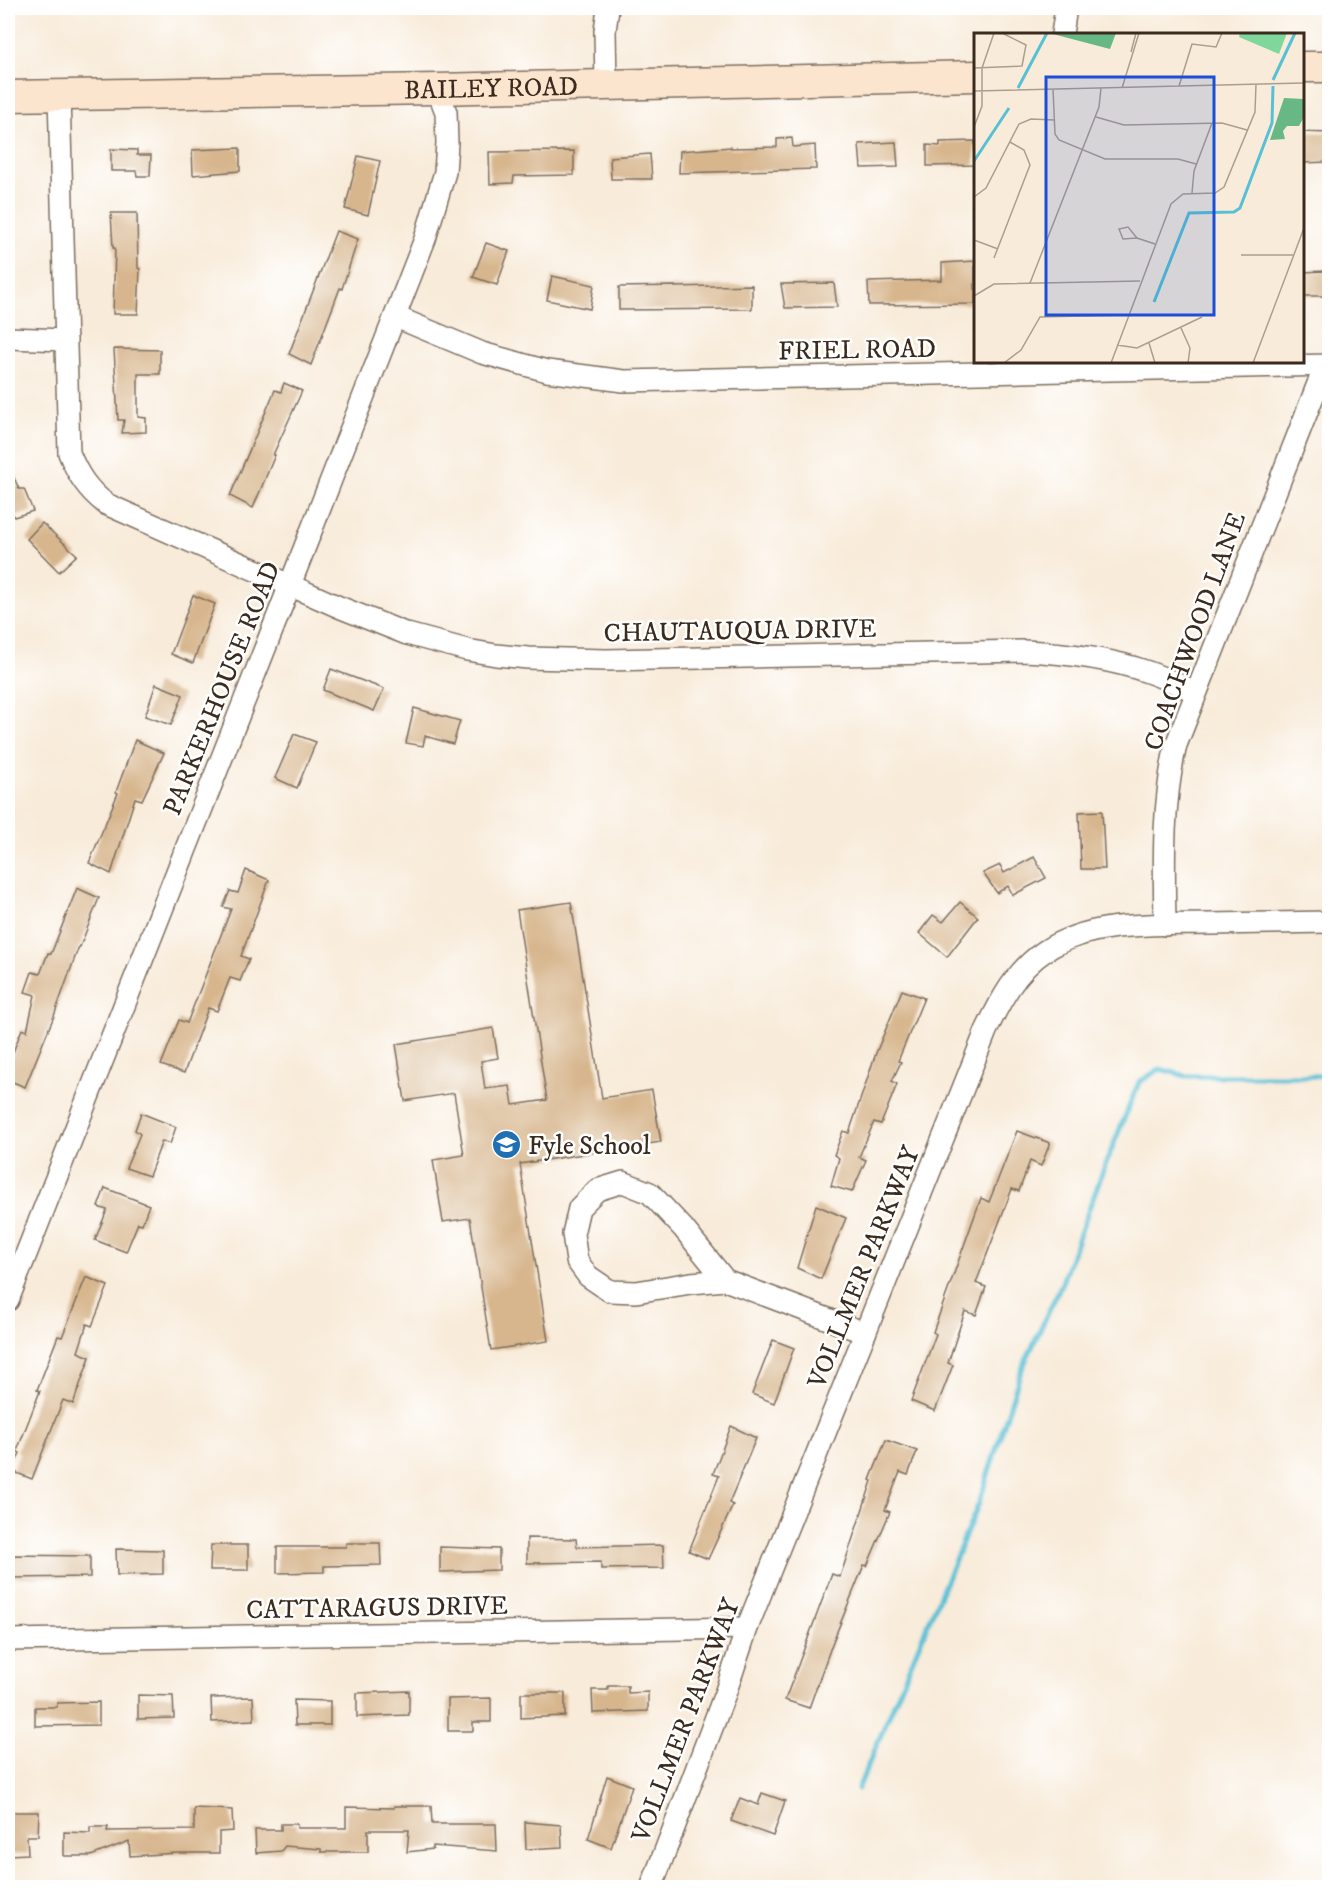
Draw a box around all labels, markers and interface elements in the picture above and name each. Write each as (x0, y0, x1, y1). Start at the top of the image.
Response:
inset map (974, 33, 1304, 363)
street label: BAILEY ROAD (404, 71, 578, 108)
street label: FRIEL ROAD (778, 333, 936, 368)
street label: COACHWOOD LANE (1137, 508, 1254, 755)
street label: PARKERHOUSE ROAD (156, 557, 288, 820)
street label: CHAUTAUQUA DRIVE (603, 613, 877, 650)
school or university icon: Fyle School (491, 1129, 523, 1161)
place label: Fyle School (528, 1130, 651, 1163)
street label: VOLLMER PARKWAY (800, 1141, 928, 1394)
street label: CATTARAGUS DRIVE (246, 1590, 508, 1627)
street label: VOLLMER PARKWAY (624, 1593, 748, 1848)

